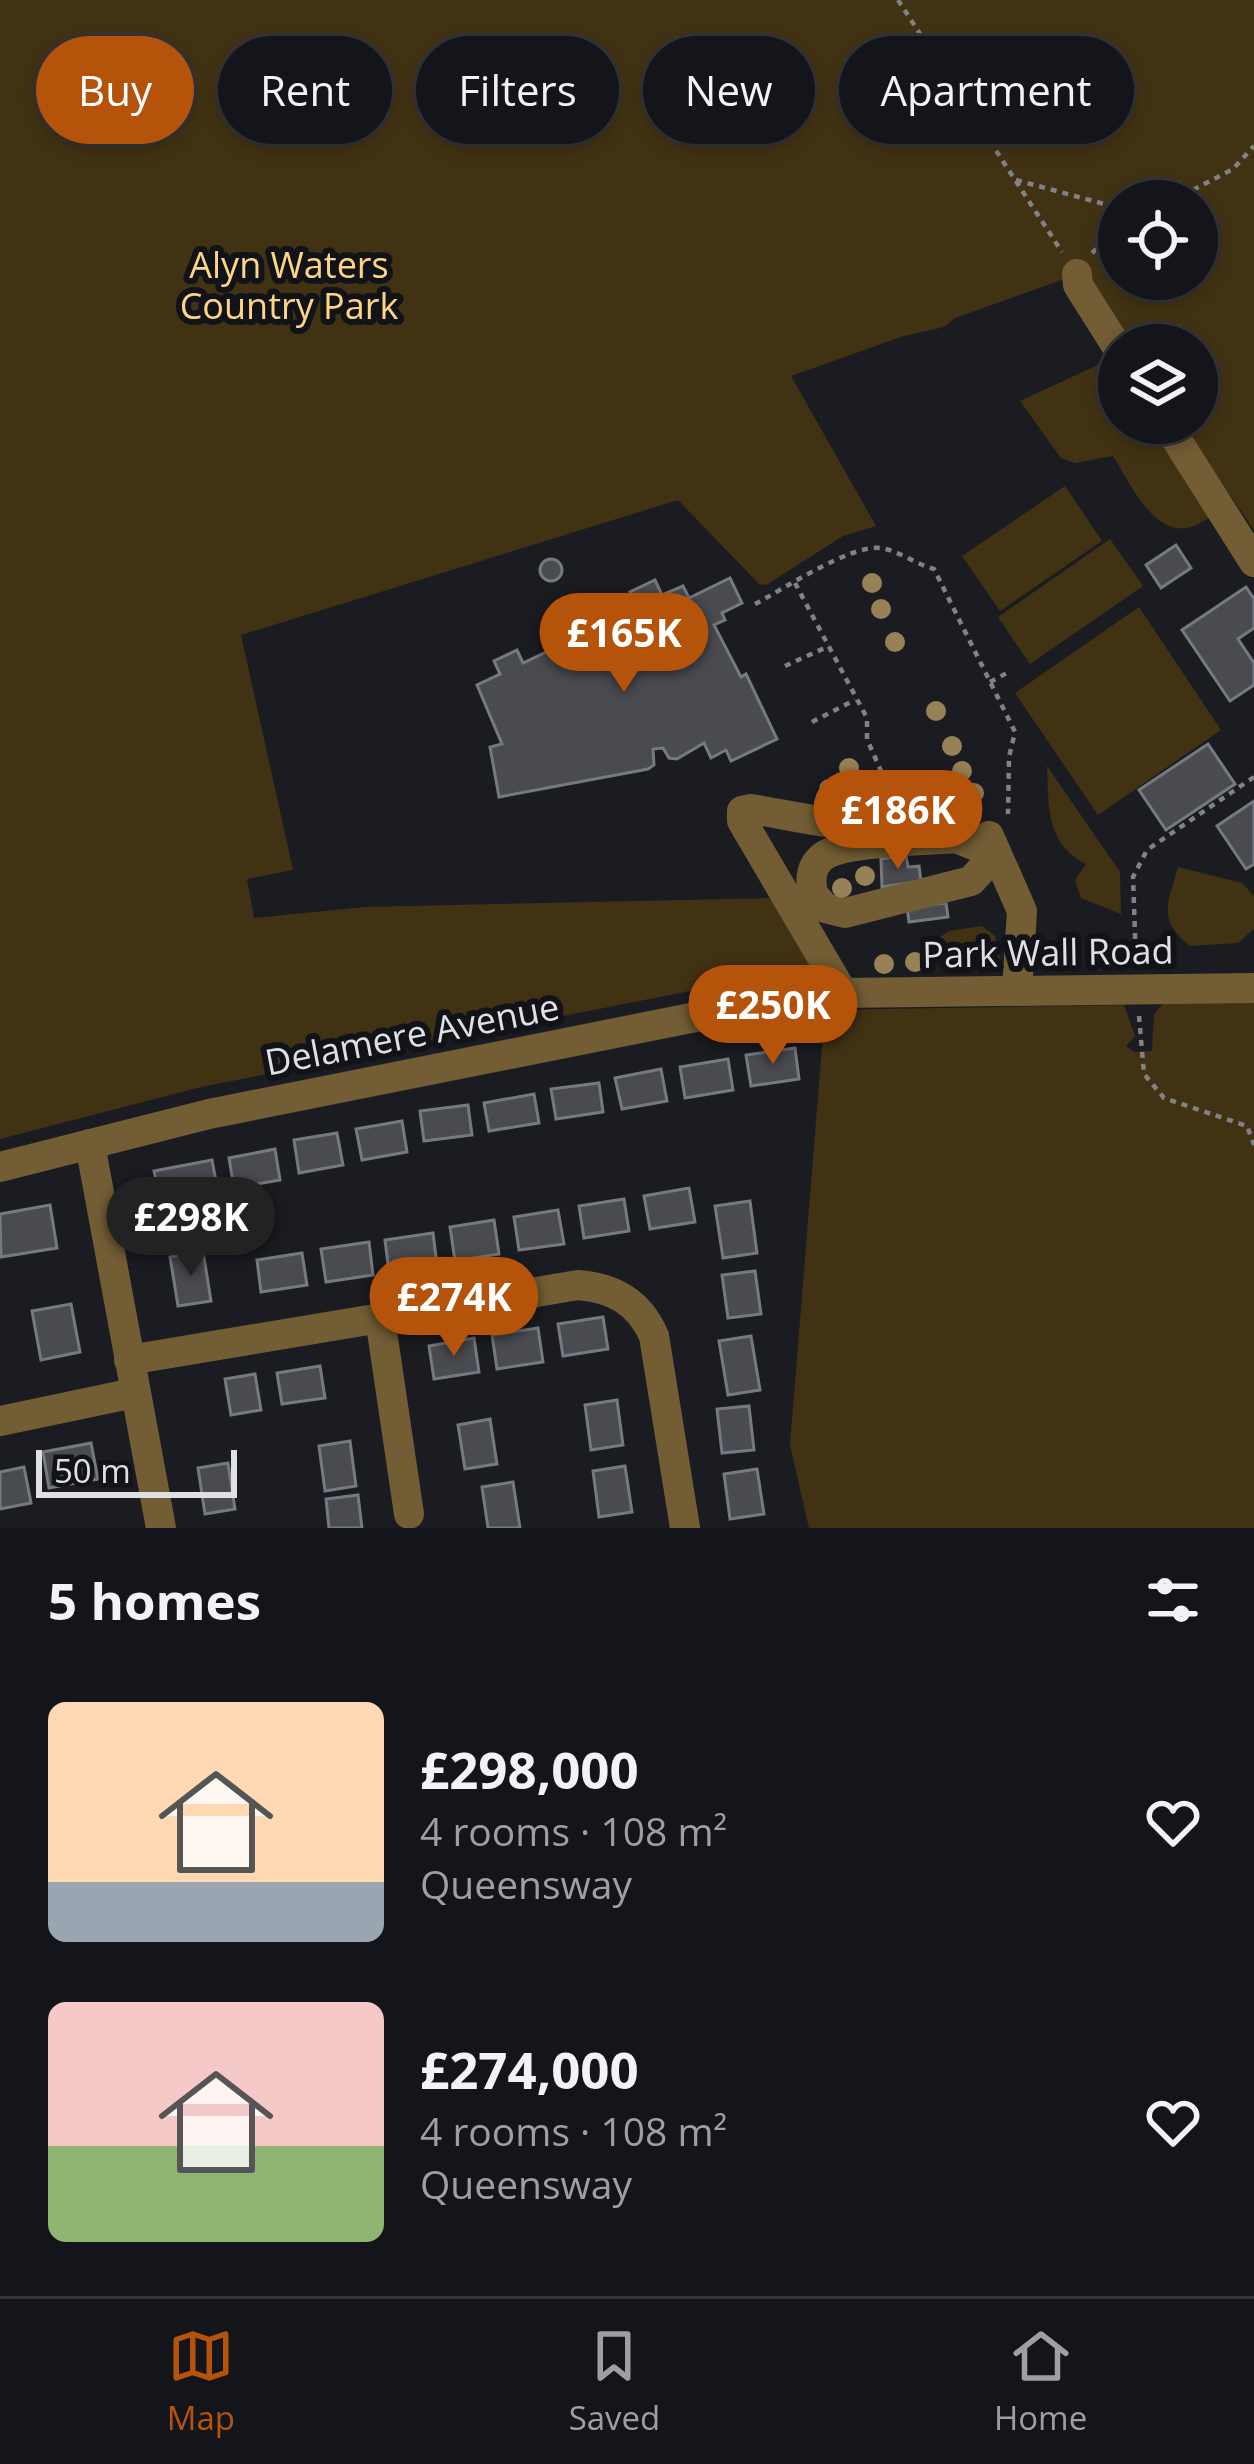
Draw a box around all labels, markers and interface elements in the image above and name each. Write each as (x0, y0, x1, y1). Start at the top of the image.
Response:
chip: Buy (36, 36, 194, 144)
chip: Rent (218, 36, 392, 144)
chip: Filters (416, 36, 619, 144)
chip: New (643, 36, 815, 144)
chip: Apartment (839, 36, 1134, 144)
map controls (1098, 180, 1218, 444)
button: locate (1098, 180, 1218, 300)
park label: Alyn Waters Country Park (180, 240, 398, 330)
button: layers (1098, 324, 1218, 444)
pin: £165K (540, 593, 708, 695)
text: £165K (566, 605, 682, 658)
pin: £186K (814, 770, 982, 872)
text: £186K (840, 782, 956, 835)
street label: Park Wall Road (922, 925, 1174, 979)
pin: £250K (689, 965, 857, 1067)
text: £250K (715, 977, 831, 1030)
street label: Delamere Avenue (261, 981, 563, 1087)
pin: £298K (107, 1177, 275, 1279)
text: £298K (133, 1189, 249, 1242)
pin: £274K (370, 1257, 538, 1359)
text: £274K (396, 1269, 512, 1322)
scale bar (36, 1444, 237, 1497)
text: 50 m (54, 1448, 131, 1493)
text: 5 homes (48, 1565, 261, 1635)
icon: filters (1140, 1567, 1206, 1633)
text: £298,000 (420, 1734, 639, 1804)
icon: home (144, 1750, 288, 1894)
icon: heart (1140, 1789, 1206, 1855)
text: 4 rooms · 108 m² (420, 1804, 727, 1857)
text: Queensway (420, 1857, 632, 1910)
text: £274,000 (420, 2034, 639, 2104)
icon: home (144, 2050, 288, 2194)
icon: heart (1140, 2089, 1206, 2155)
text: 4 rooms · 108 m² (420, 2104, 727, 2157)
text: Queensway (420, 2157, 632, 2210)
tab: Map (167, 2323, 235, 2440)
tab: Saved (569, 2323, 660, 2440)
tab: Home (994, 2323, 1087, 2440)

